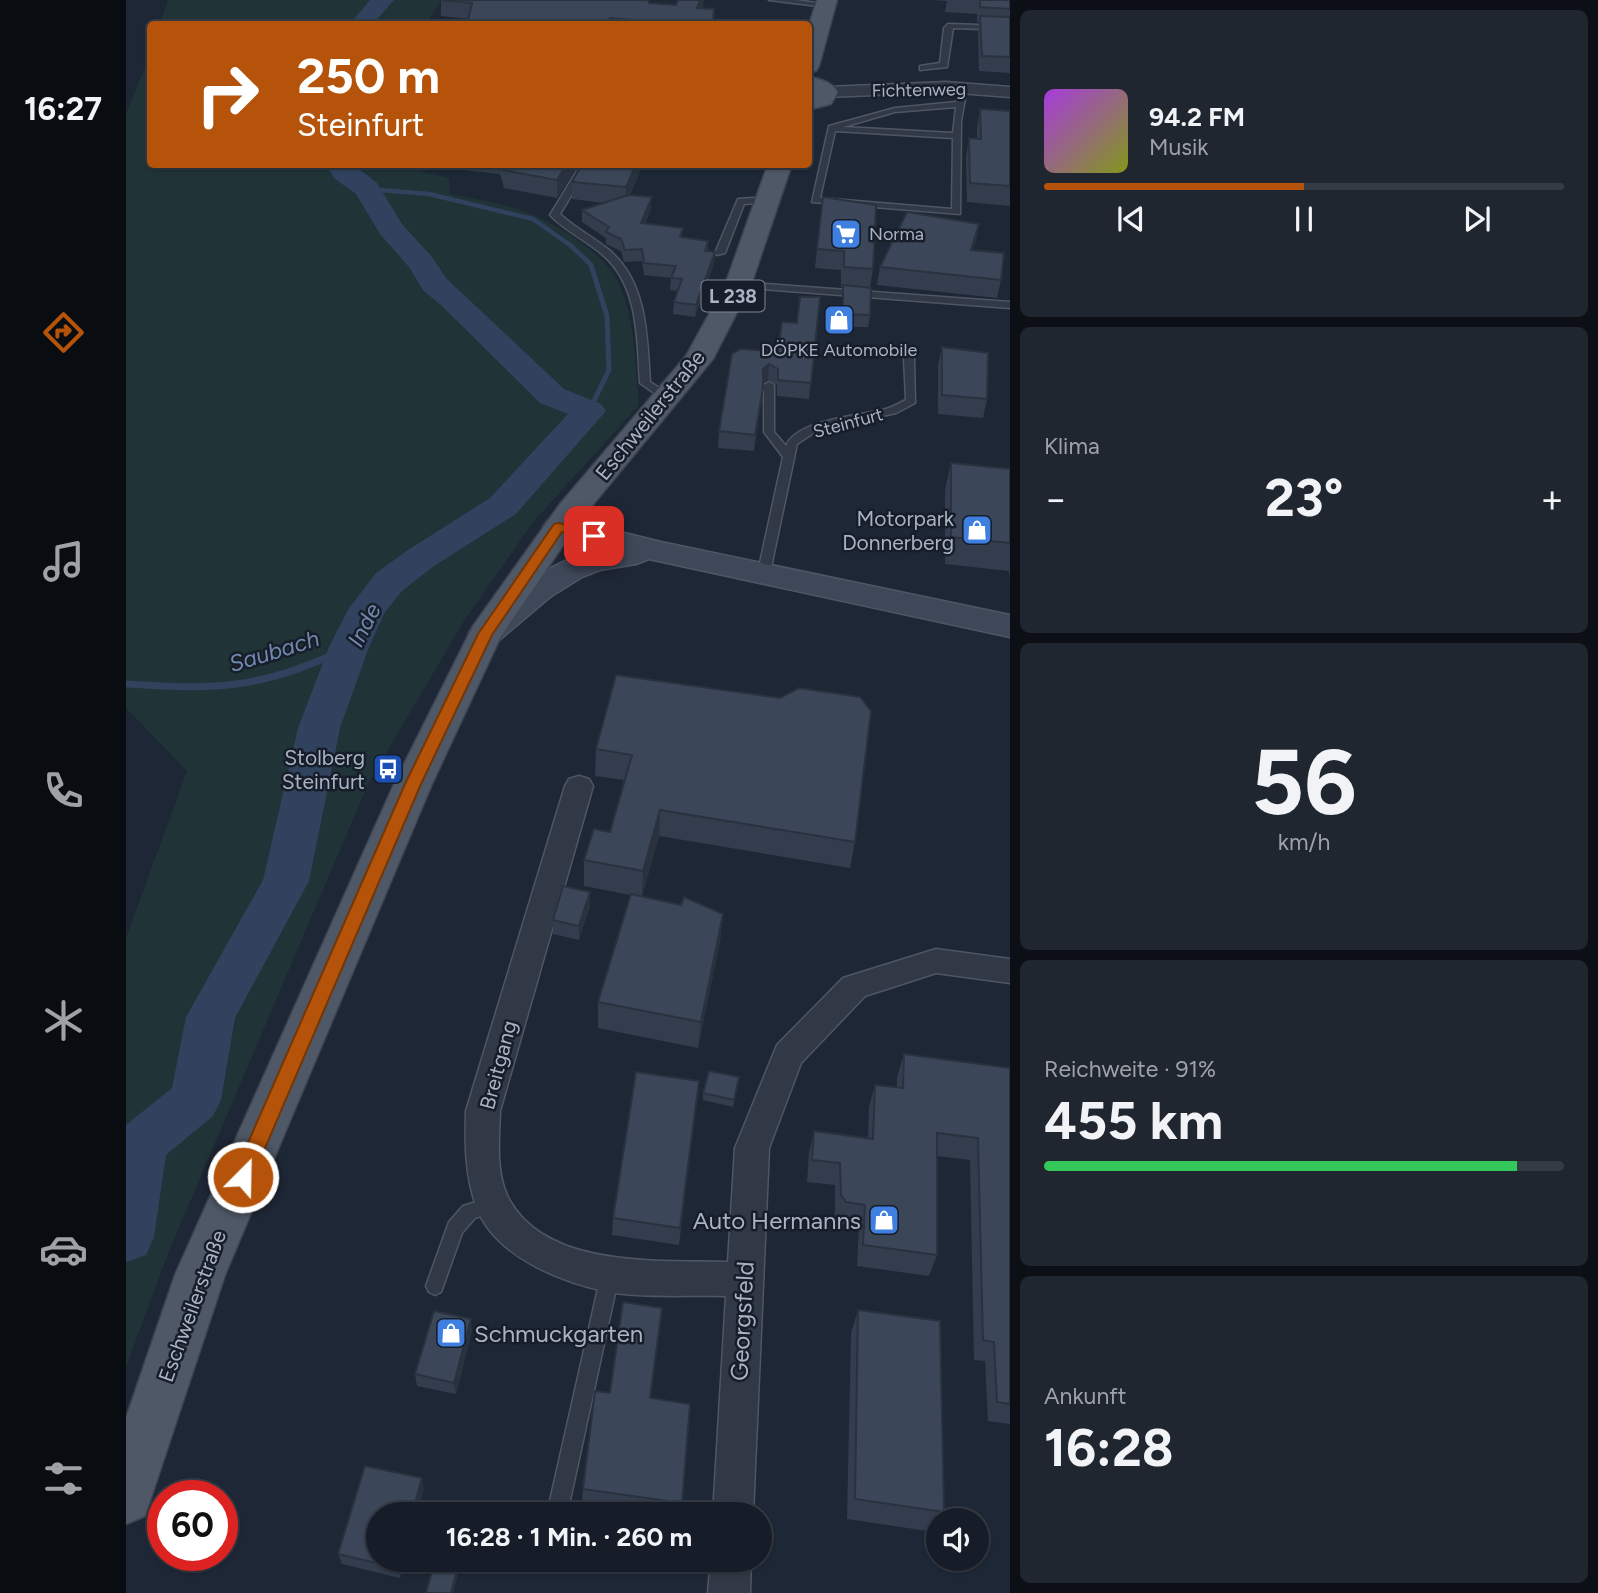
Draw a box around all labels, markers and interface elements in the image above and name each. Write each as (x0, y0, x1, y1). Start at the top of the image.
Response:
text: 250 m (297, 46, 440, 105)
icon: right (182, 49, 273, 140)
street label: Fichtenweg (872, 78, 966, 102)
text: 16:27 (24, 90, 102, 128)
text: 94.2 FM (1149, 101, 1245, 133)
text: Steinfurt (297, 106, 424, 144)
text: Musik (1149, 133, 1209, 161)
icon: previous (1112, 200, 1150, 238)
icon: pause (1285, 200, 1323, 238)
icon: next (1458, 200, 1496, 238)
supermarket icon: Norma (829, 217, 863, 251)
place label: Norma (869, 223, 924, 245)
road number: L 238 (702, 280, 764, 312)
shop icon: DÖPKE Automobile (822, 303, 856, 337)
icon: directions (39, 308, 88, 357)
place label: DÖPKE Automobile (761, 339, 917, 361)
street label: Eschweilerstraße (590, 345, 710, 485)
street label: Steinfurt (811, 403, 886, 443)
text: Klima (1044, 432, 1100, 460)
text: 23° (1265, 467, 1343, 529)
text: − (1044, 476, 1068, 522)
text: + (1540, 476, 1564, 522)
pin (564, 506, 624, 566)
place label: Motorpark Donnerberg (842, 506, 955, 555)
shop icon: Motorpark Donnerberg (960, 513, 994, 547)
icon: arrive (575, 517, 613, 555)
icon: music (39, 537, 88, 586)
water label: Inde (341, 598, 387, 651)
water label: Saubach (226, 624, 323, 678)
text: 56 (1251, 728, 1357, 837)
place label: Stolberg Steinfurt (282, 745, 365, 794)
bus stop icon: Stolberg Steinfurt (371, 752, 405, 786)
icon: phone (39, 766, 88, 815)
text: km/h (1278, 828, 1330, 856)
icon: climate (39, 996, 88, 1045)
street label: Breitgang (474, 1018, 522, 1112)
text: Reichweite · 91% (1044, 1055, 1216, 1083)
text: 455 km (1044, 1090, 1223, 1152)
position arrow (206, 1140, 280, 1214)
shop icon: Auto Hermanns (867, 1203, 901, 1237)
place label: Auto Hermanns (693, 1206, 861, 1235)
icon: car (39, 1225, 88, 1274)
street label: Eschweilerstraße (153, 1227, 231, 1385)
street label: Georgsfeld (724, 1260, 760, 1382)
shop icon: Schmuckgarten (434, 1316, 468, 1350)
place label: Schmuckgarten (474, 1319, 643, 1348)
text: Ankunft (1044, 1382, 1126, 1410)
text: 16:28 (1044, 1417, 1174, 1479)
icon: filters (39, 1454, 88, 1503)
speed limit sign: 60 (147, 1480, 238, 1571)
map controls (926, 1508, 989, 1571)
button: sound (926, 1508, 989, 1571)
text: 16:28 · 1 Min. · 260 m (446, 1521, 692, 1553)

